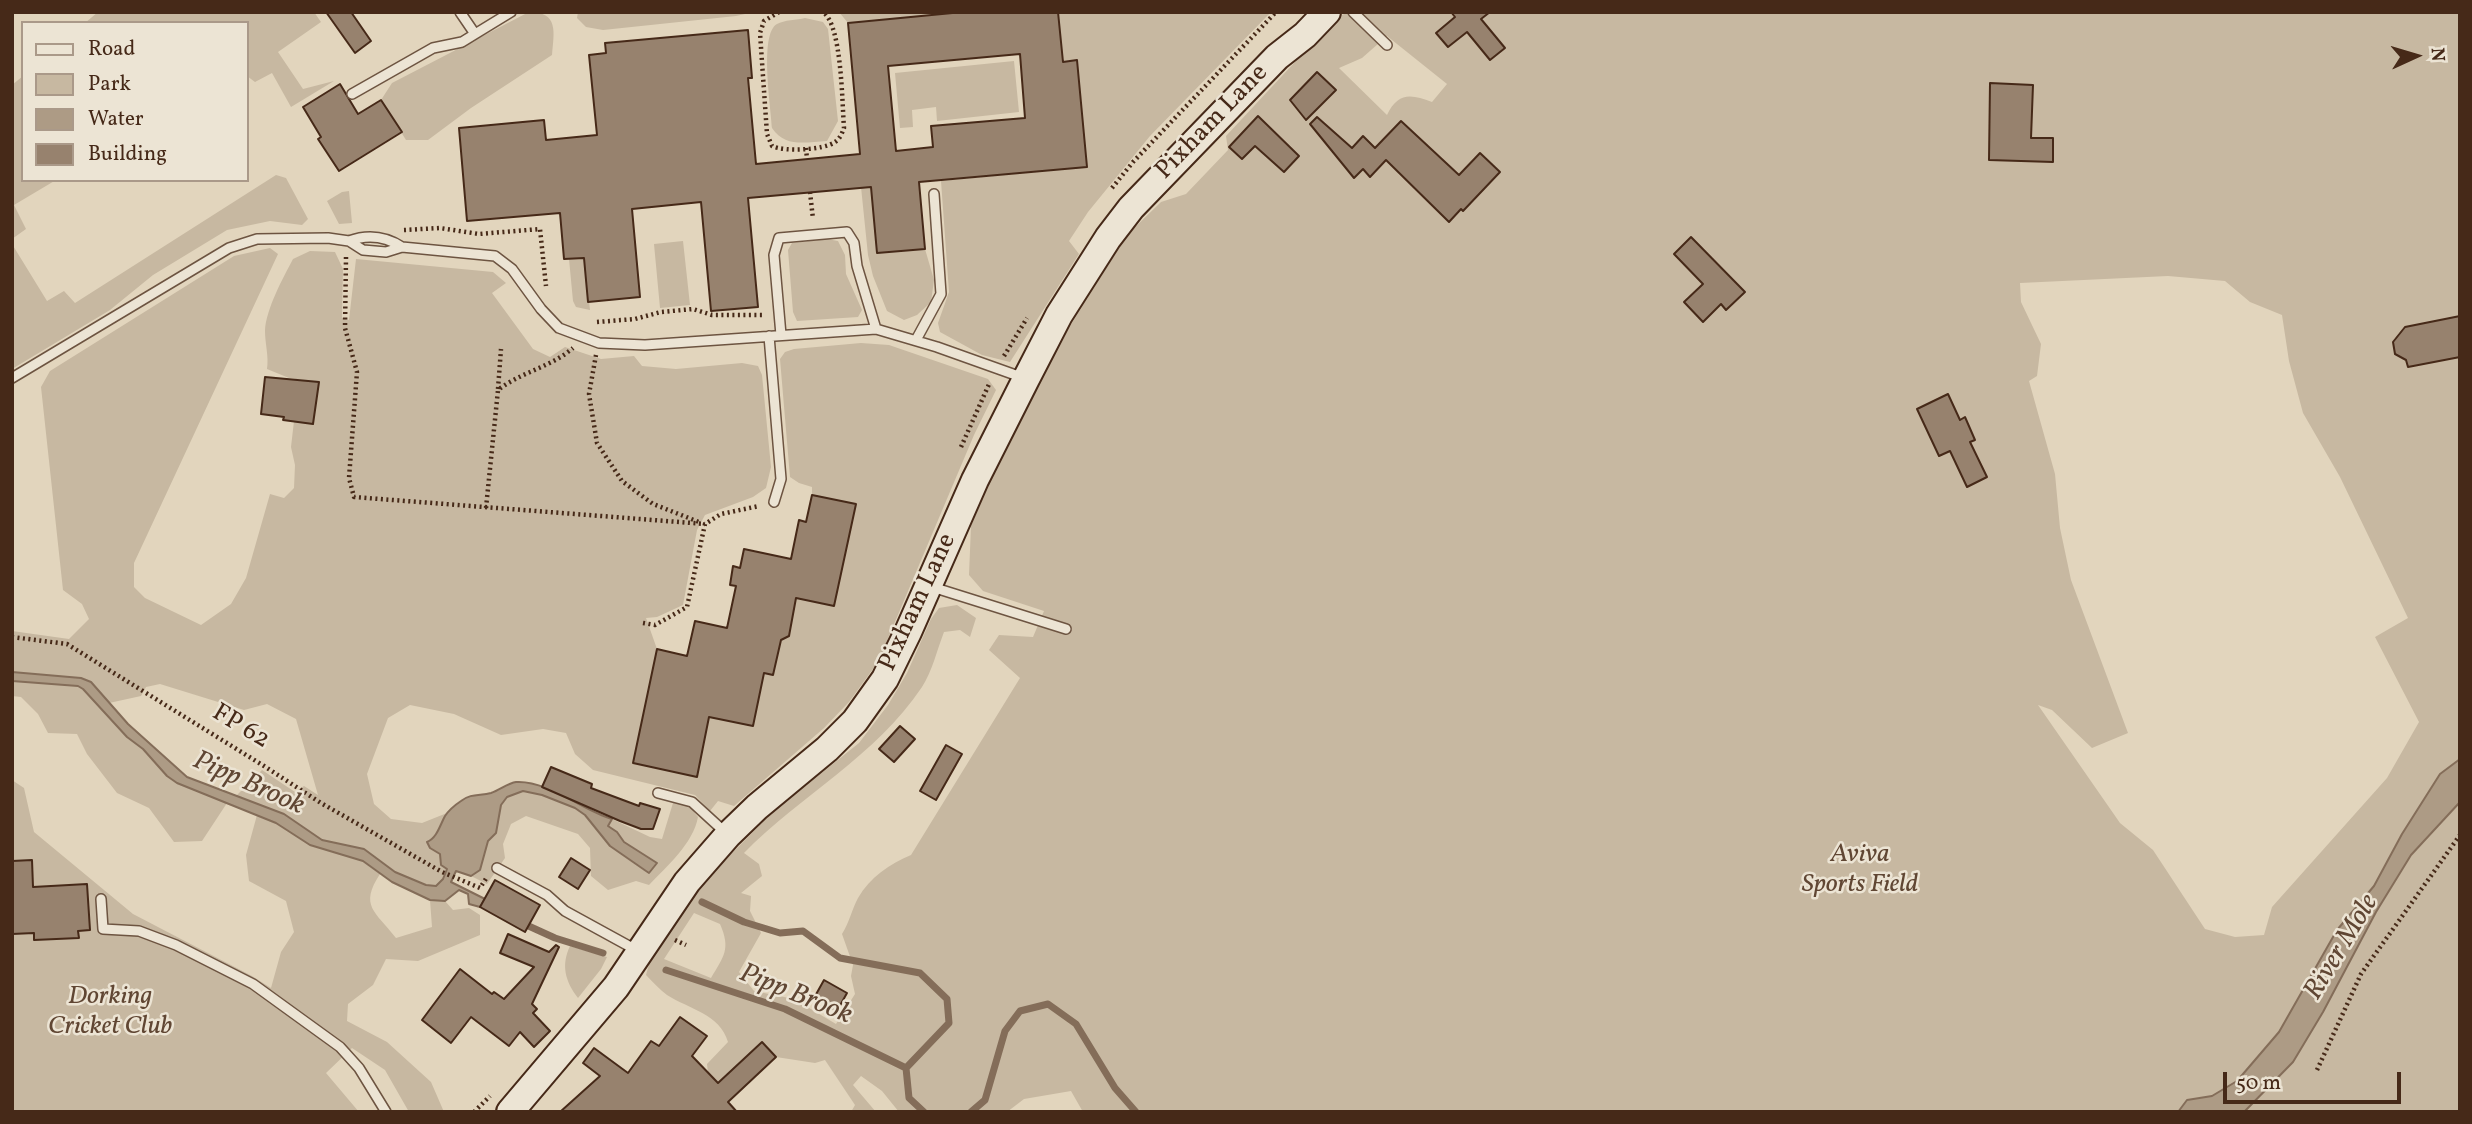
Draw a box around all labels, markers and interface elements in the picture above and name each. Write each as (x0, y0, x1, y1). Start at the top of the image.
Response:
legend (21, 21, 248, 182)
north arrow (2381, 21, 2451, 91)
text: Road (88, 35, 135, 64)
text: N (2423, 47, 2450, 62)
street label: Pixham Lane (1150, 59, 1276, 187)
text: Park (88, 70, 131, 99)
text: Water (88, 105, 144, 134)
text: Building (88, 140, 167, 169)
street label: Pixham Lane (873, 529, 965, 677)
street label: FP 62 (205, 699, 275, 757)
water label: Pipp Brook (187, 745, 309, 825)
park label: Aviva Sports Field (1802, 840, 1918, 902)
water label: River Mole (2298, 889, 2388, 1007)
water label: Pipp Brook (734, 958, 856, 1034)
park label: Dorking Cricket Club (48, 982, 172, 1044)
scale bar (2227, 1058, 2406, 1102)
text: 50 m (2236, 1069, 2281, 1098)

